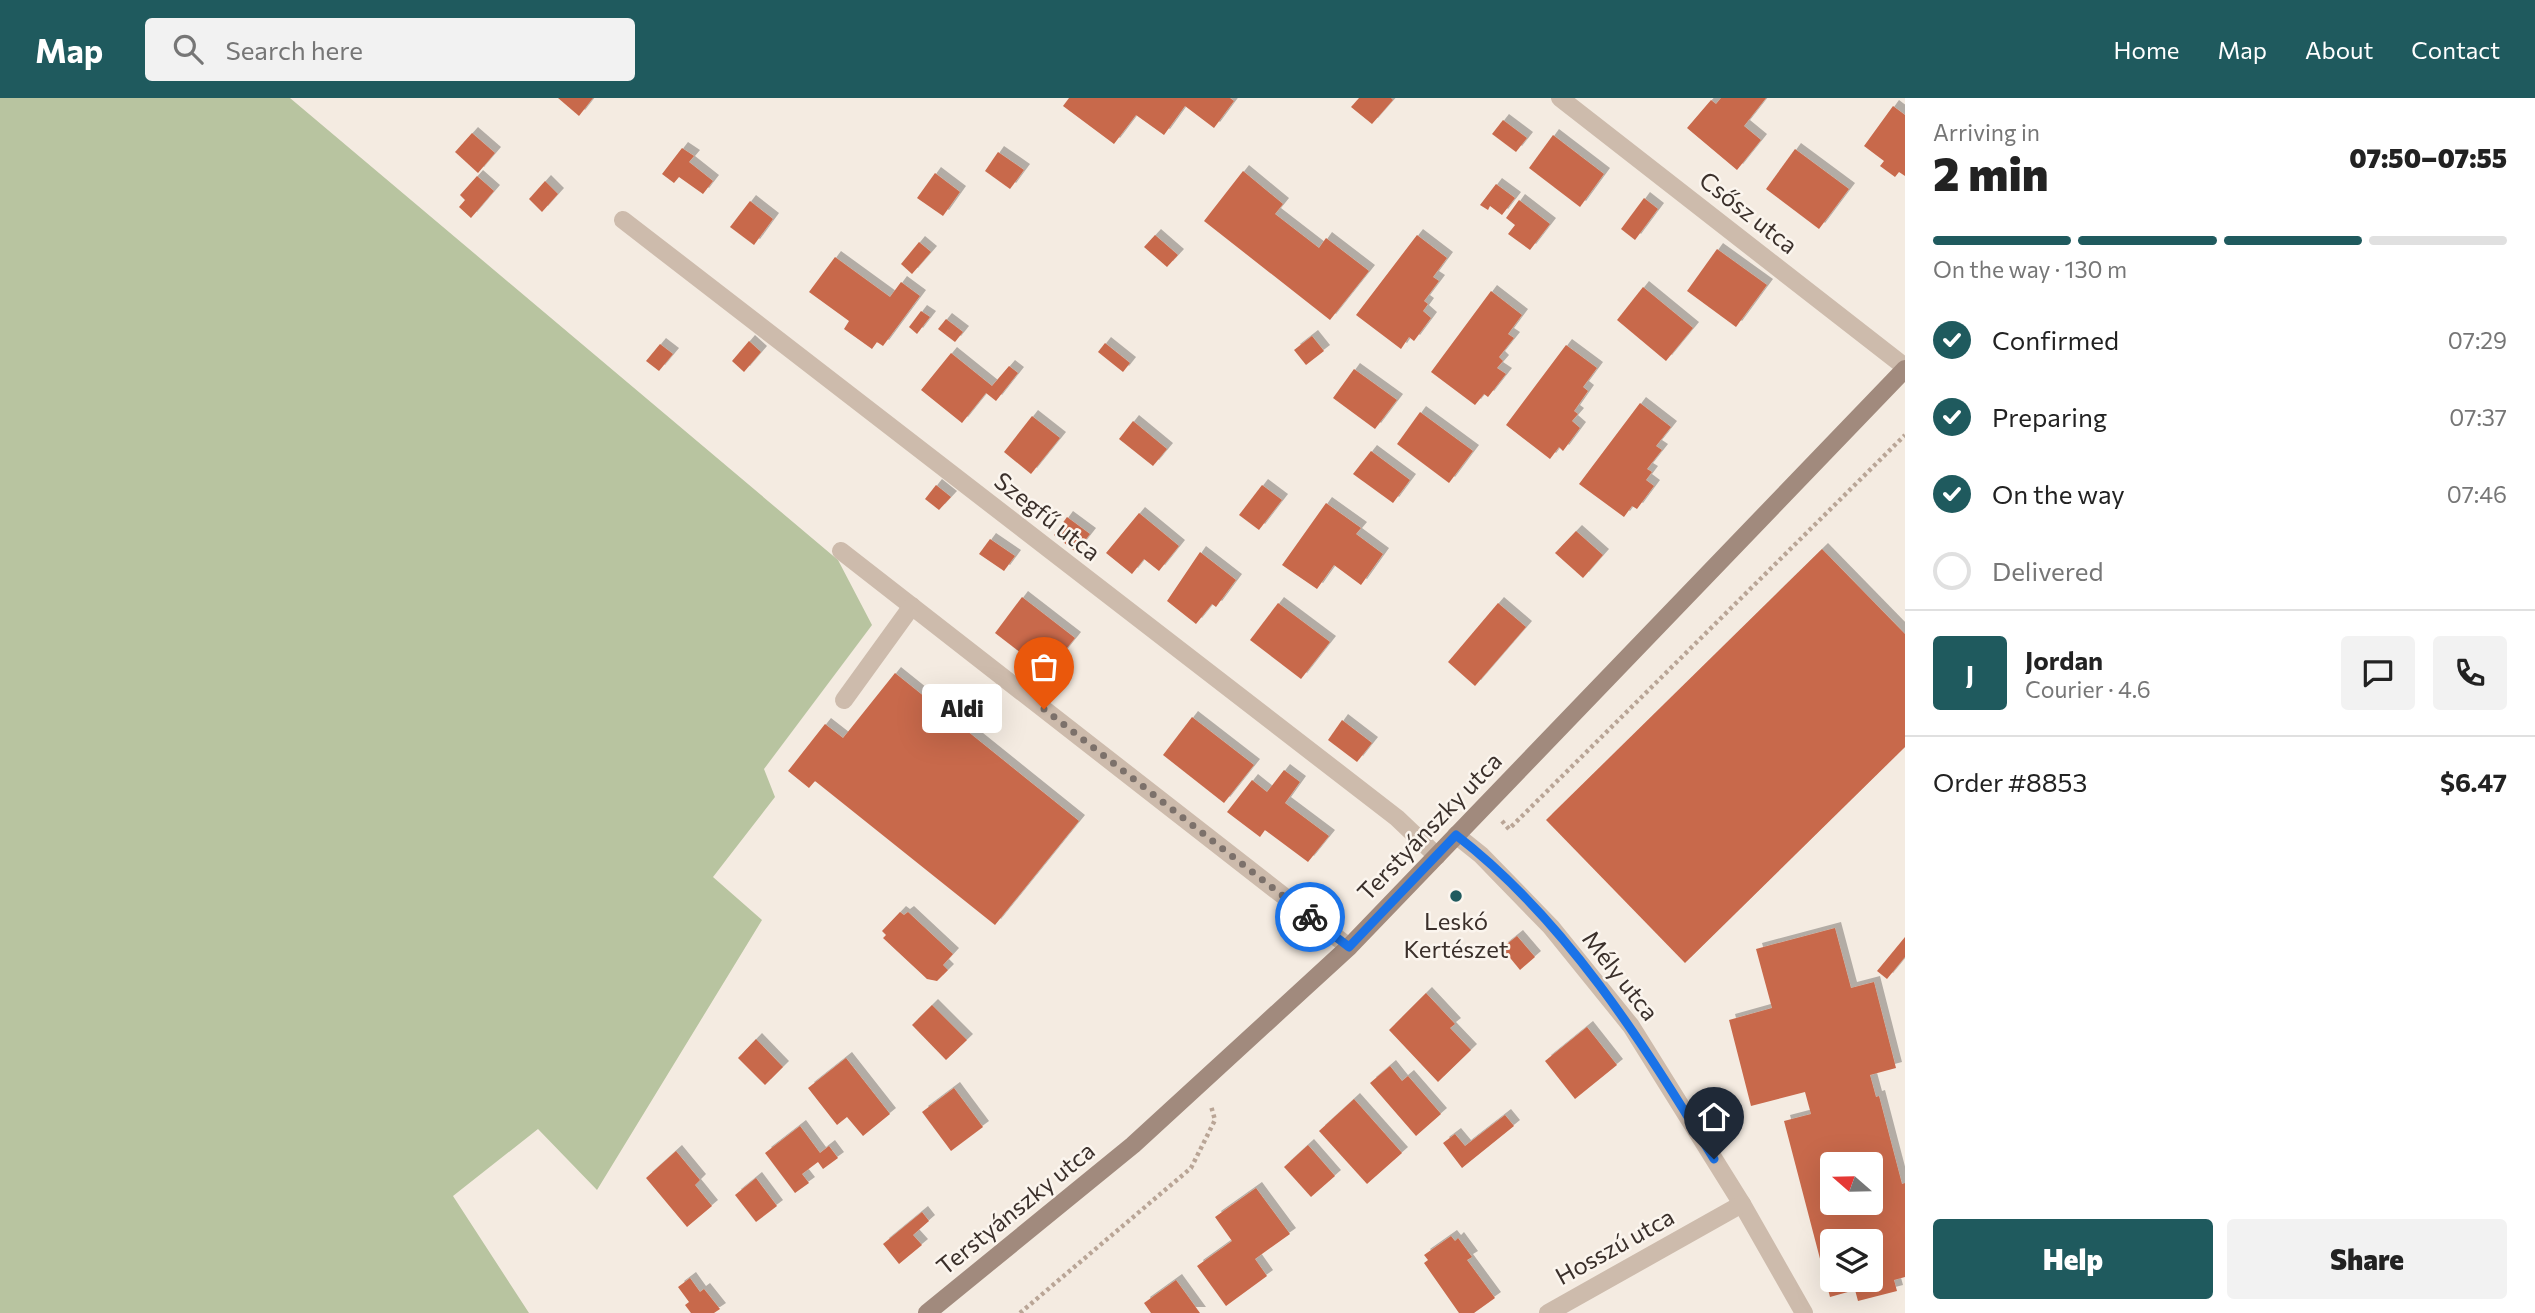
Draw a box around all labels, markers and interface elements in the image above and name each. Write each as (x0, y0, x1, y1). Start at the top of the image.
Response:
search box (145, 18, 635, 81)
text: Map (35, 29, 103, 70)
icon: search (169, 30, 207, 68)
text: Search here (225, 34, 363, 65)
text: Home (2114, 35, 2180, 64)
text: Map (2218, 35, 2267, 64)
text: About (2305, 35, 2373, 64)
text: Contact (2411, 35, 2500, 64)
text: Arriving in (1933, 118, 2040, 146)
text: 07:50–07:55 (2349, 142, 2507, 173)
text: 2 min (1933, 144, 2049, 200)
street label: Csősz utca (1694, 165, 1804, 259)
text: On the way · 130 m (1933, 255, 2127, 283)
icon: check (1933, 321, 1971, 359)
text: Confirmed (1992, 324, 2119, 355)
text: 07:29 (2448, 326, 2507, 354)
icon: check (1933, 398, 1971, 436)
text: Preparing (1992, 401, 2107, 432)
text: 07:37 (2449, 403, 2507, 431)
street label: Szegfű utca (989, 465, 1107, 566)
icon: check (1933, 475, 1971, 513)
text: On the way (1992, 478, 2125, 509)
text: 07:46 (2447, 480, 2507, 508)
text: Delivered (1992, 555, 2103, 586)
button: chat (2341, 636, 2415, 710)
button: phone (2433, 636, 2507, 710)
pin (1014, 637, 1074, 709)
text: Jordan (2025, 644, 2103, 675)
icon: bag (1025, 648, 1063, 686)
text: J (1966, 658, 1974, 689)
text: Courier · 4.6 (2025, 675, 2151, 703)
callout: Aldi (922, 684, 1002, 734)
text: Aldi (940, 694, 984, 722)
street label: Terstyánszky utca (1351, 746, 1507, 906)
text: Order #8853 (1933, 766, 2087, 797)
text: $6.47 (2440, 766, 2507, 797)
courier (1275, 882, 1345, 952)
marker: Leskó Kertészet (1448, 888, 1464, 904)
icon: bike (1291, 898, 1329, 936)
place label: Leskó Kertészet (1404, 906, 1509, 963)
street label: Mély utca (1577, 924, 1665, 1026)
pin (1684, 1087, 1744, 1159)
icon: home (1695, 1098, 1733, 1136)
street label: Terstyánszky utca (930, 1135, 1100, 1280)
north arrow (1820, 1152, 1883, 1214)
map controls (1820, 1152, 1883, 1292)
street label: Hosszú utca (1550, 1201, 1679, 1290)
button: Help (1933, 1219, 2213, 1299)
button: Share (2227, 1219, 2507, 1299)
button: layers (1820, 1229, 1883, 1292)

